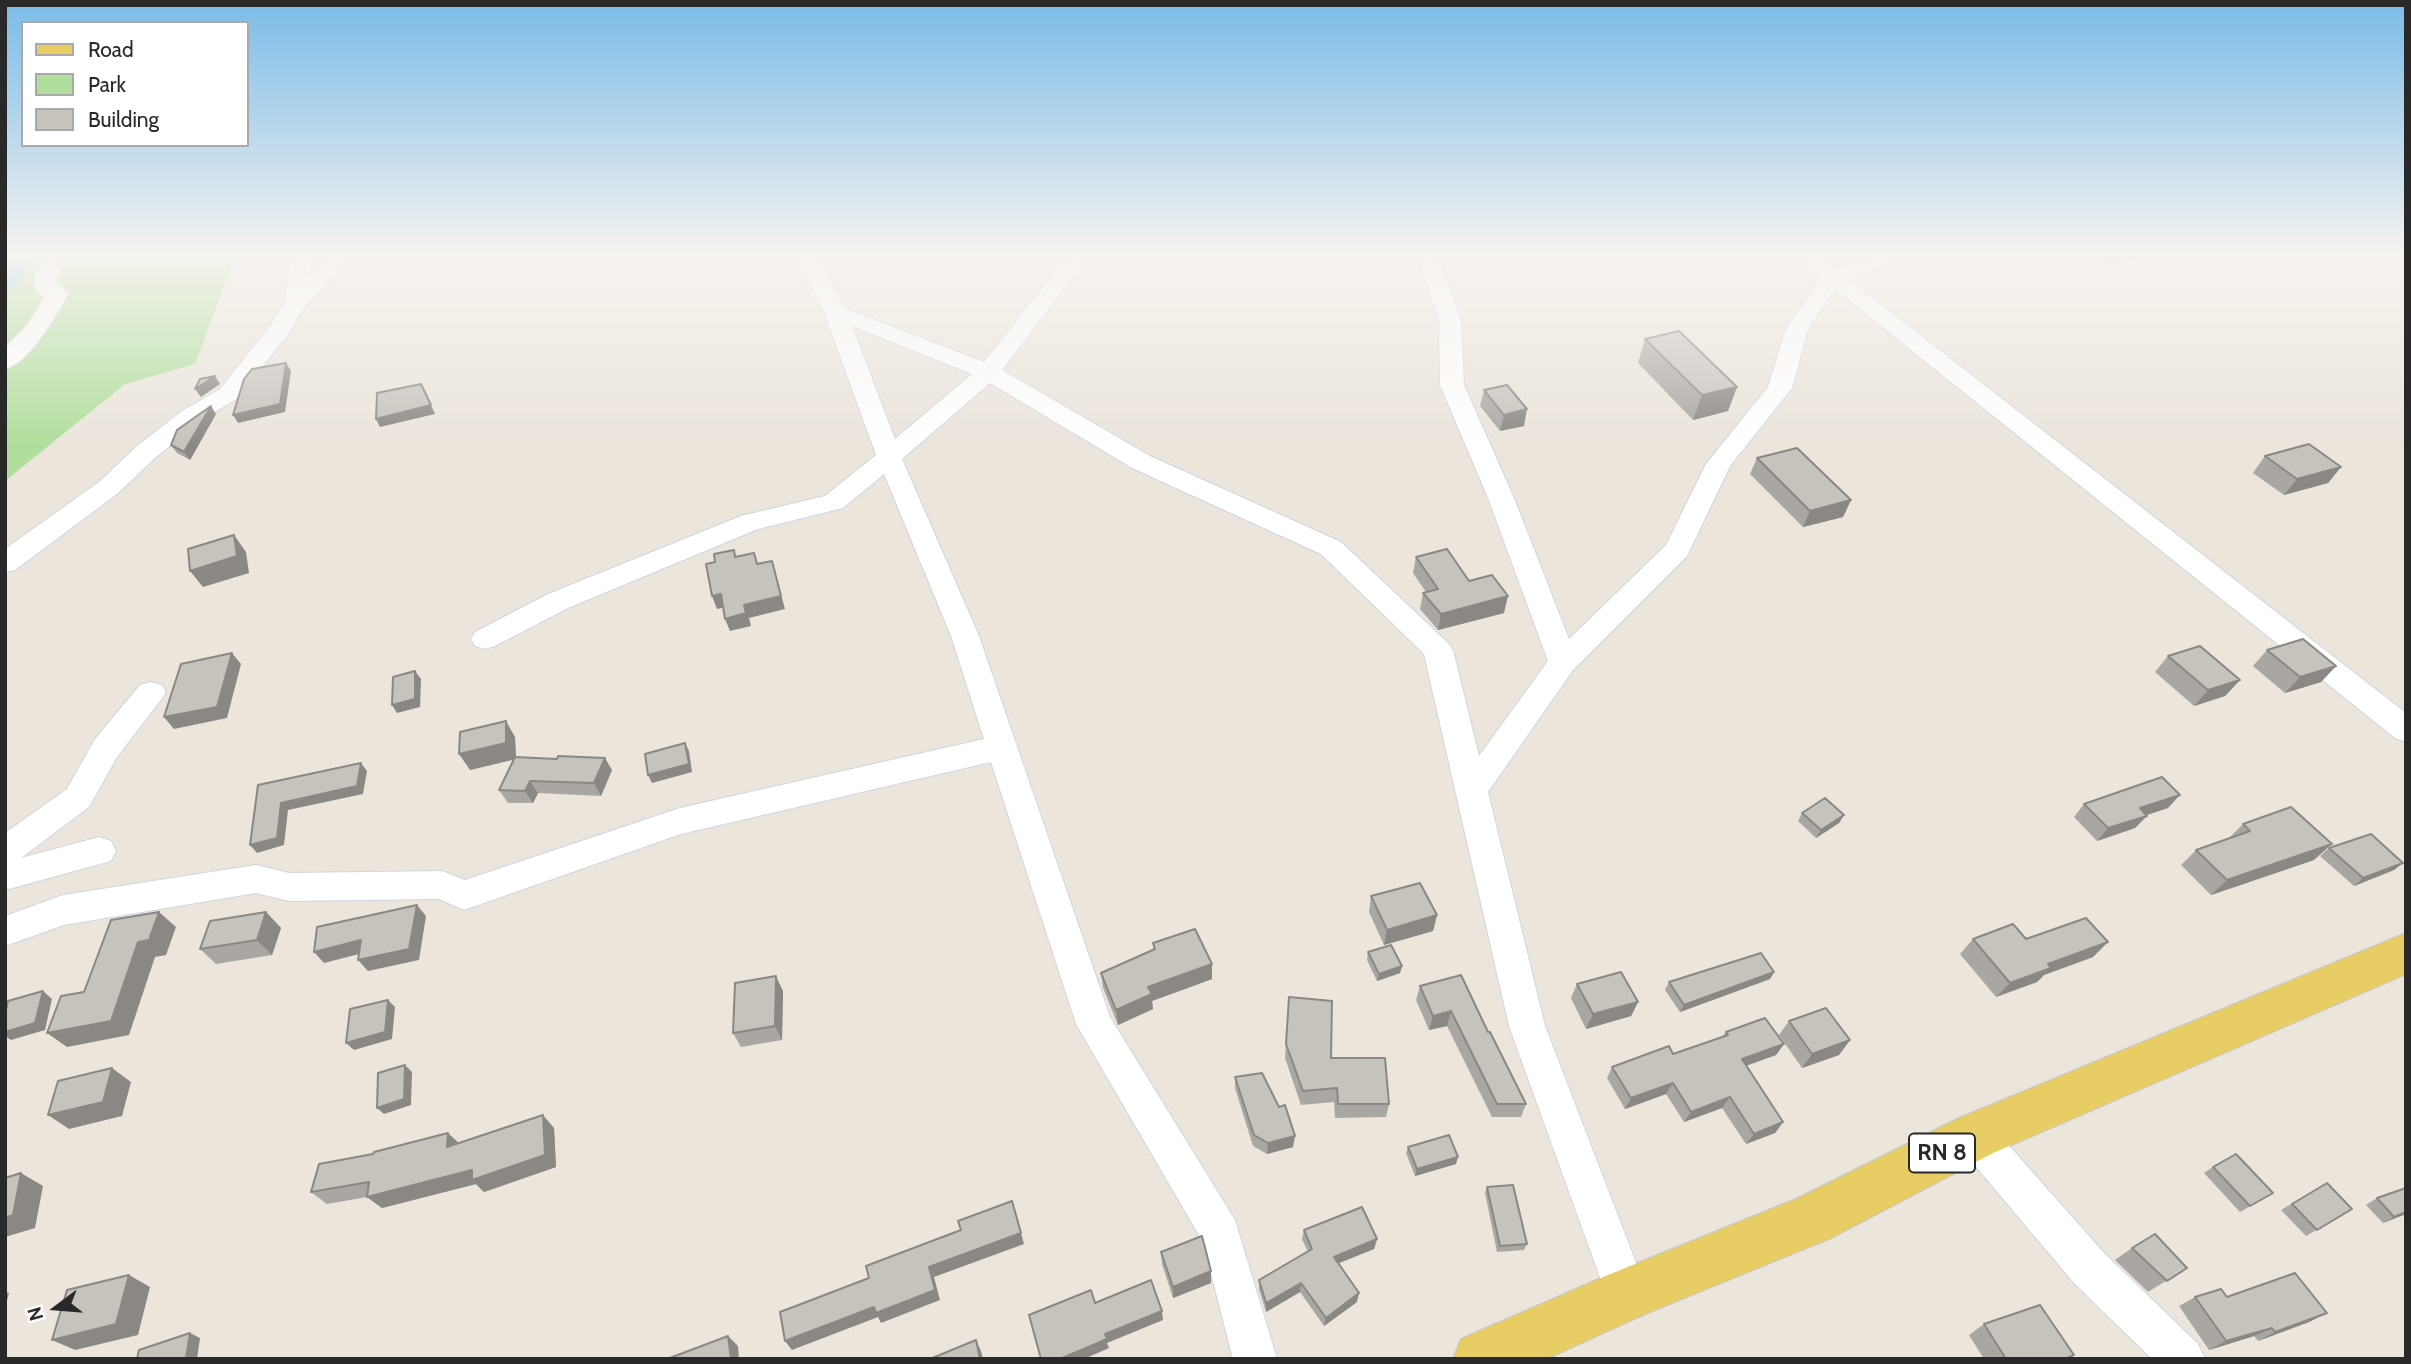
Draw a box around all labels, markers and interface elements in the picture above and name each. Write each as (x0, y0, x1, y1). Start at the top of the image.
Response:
legend (21, 21, 248, 147)
text: Road (88, 37, 134, 62)
text: Park (88, 72, 126, 97)
text: Building (88, 107, 159, 132)
road number: RN 8 (1909, 1134, 1975, 1172)
north arrow (21, 1273, 91, 1343)
text: N (22, 1304, 48, 1324)

